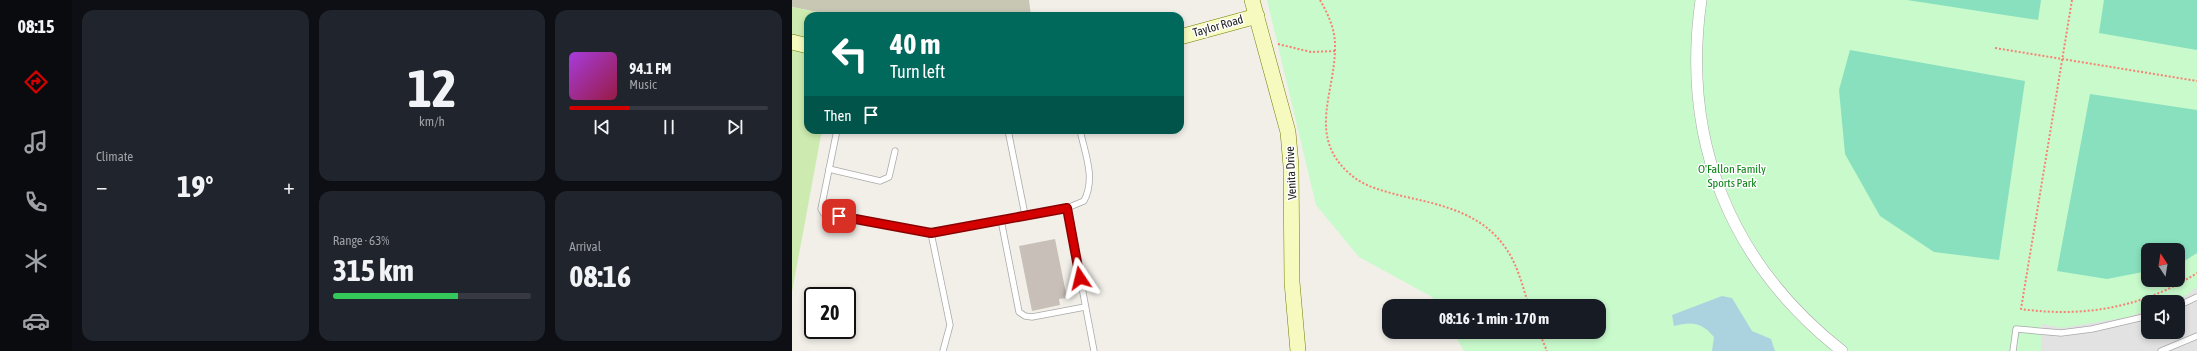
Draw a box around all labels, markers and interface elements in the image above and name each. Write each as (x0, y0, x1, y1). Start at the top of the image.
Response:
street label: Taylor Road (1191, 12, 1245, 40)
text: 08:15 (17, 16, 55, 37)
icon: left (824, 28, 876, 80)
text: 40 m (890, 28, 940, 60)
text: 12 (408, 58, 456, 118)
text: 94.1 FM (629, 60, 671, 77)
text: Turn left (890, 61, 945, 82)
icon: directions (22, 68, 50, 96)
text: Music (629, 77, 657, 92)
icon: arrive (860, 104, 882, 126)
text: Then (824, 107, 852, 124)
text: km/h (419, 114, 445, 129)
icon: previous (591, 116, 613, 138)
icon: pause (658, 116, 680, 138)
icon: next (724, 116, 746, 138)
icon: music (22, 128, 50, 156)
street label: Venita Drive (1283, 146, 1299, 200)
text: Climate (96, 149, 133, 164)
park label: O'Fallon Family Sports Park (1698, 162, 1766, 190)
text: 19° (177, 169, 214, 203)
text: − (96, 173, 107, 199)
text: + (283, 173, 295, 199)
icon: phone (22, 188, 50, 216)
pin (822, 199, 856, 233)
icon: arrive (828, 205, 850, 227)
text: Range · 63% (333, 233, 389, 248)
text: Arrival (569, 239, 601, 254)
north arrow (2141, 243, 2185, 287)
map controls (2141, 243, 2185, 339)
icon: climate (22, 247, 50, 275)
text: 315 km (333, 253, 414, 287)
position arrow (1059, 257, 1101, 299)
text: 08:16 (569, 259, 631, 293)
speed limit sign: 20 (804, 287, 856, 339)
button: sound (2141, 295, 2185, 339)
icon: car (22, 307, 50, 335)
text: 08:16 · 1 min · 170 m (1439, 310, 1549, 327)

